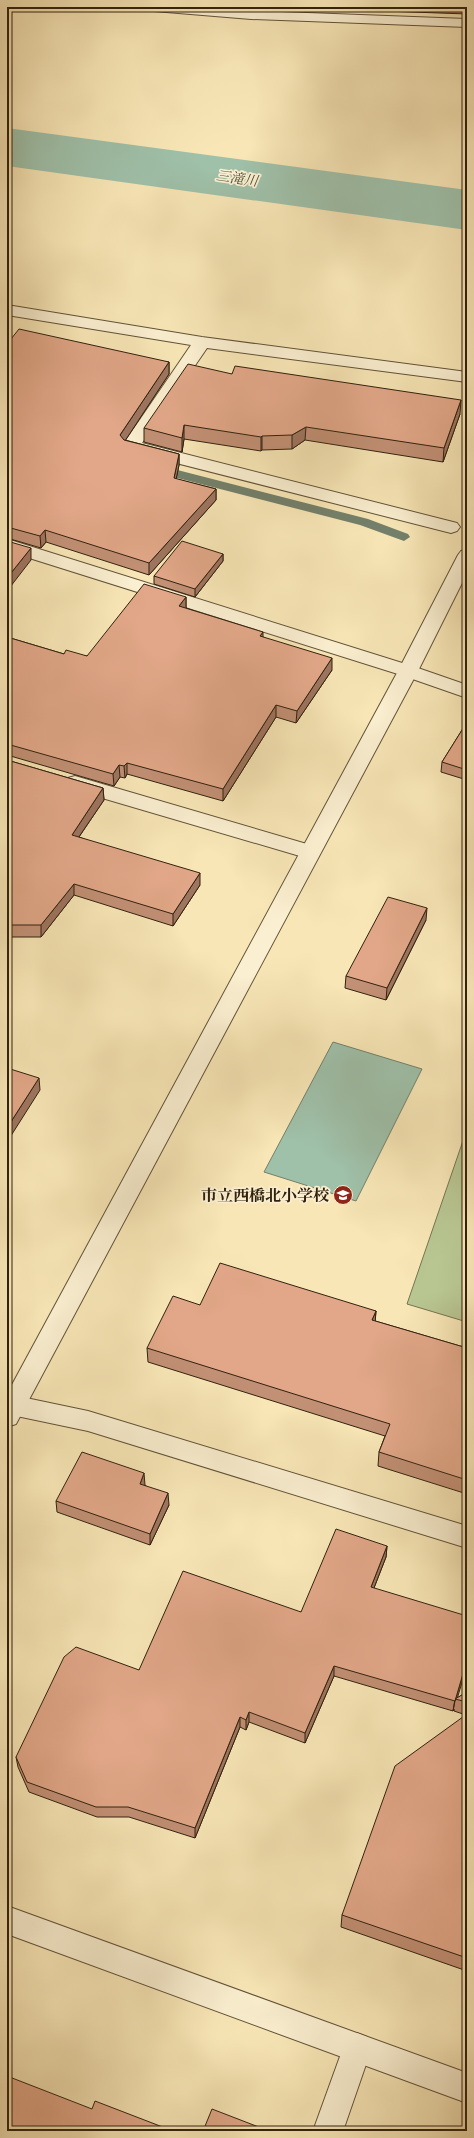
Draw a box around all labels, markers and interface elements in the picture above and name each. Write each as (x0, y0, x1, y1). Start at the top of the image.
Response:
water label: 三滝川 (215, 166, 261, 190)
school or university icon: 市立西橋北小学校 (332, 1184, 354, 1206)
place label: 市立西橋北小学校 (201, 1185, 330, 1206)

